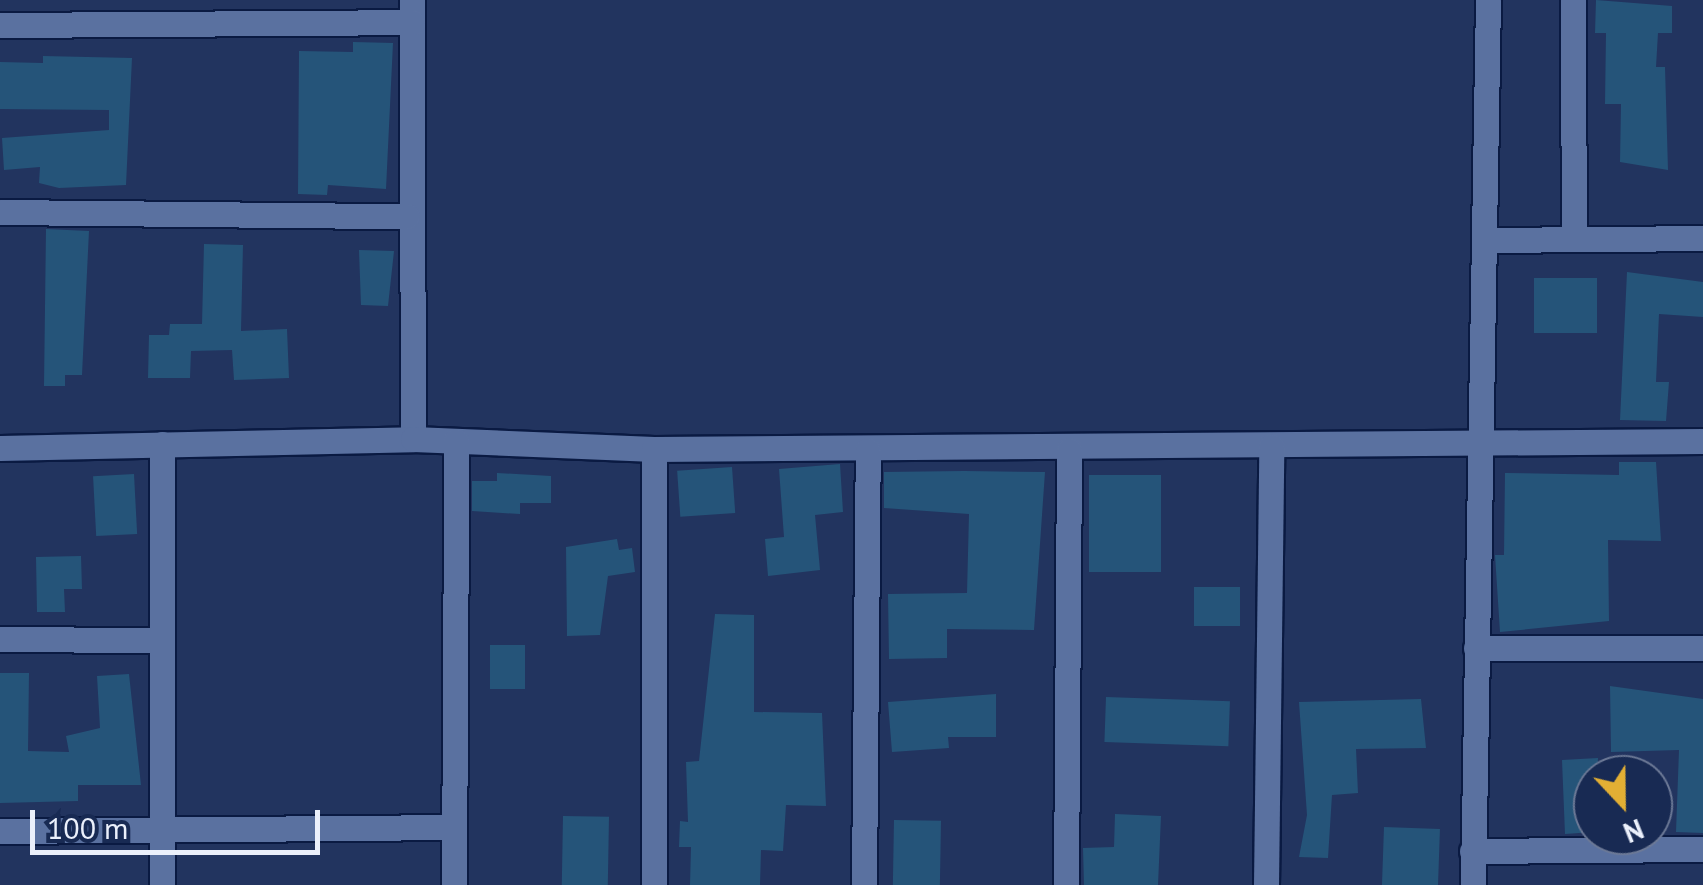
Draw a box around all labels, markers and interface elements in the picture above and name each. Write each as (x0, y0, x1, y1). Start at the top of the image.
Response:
north arrow (1573, 755, 1673, 855)
scale bar (35, 790, 325, 852)
text: 100 m (47, 808, 128, 847)
text: N (1618, 811, 1649, 852)

